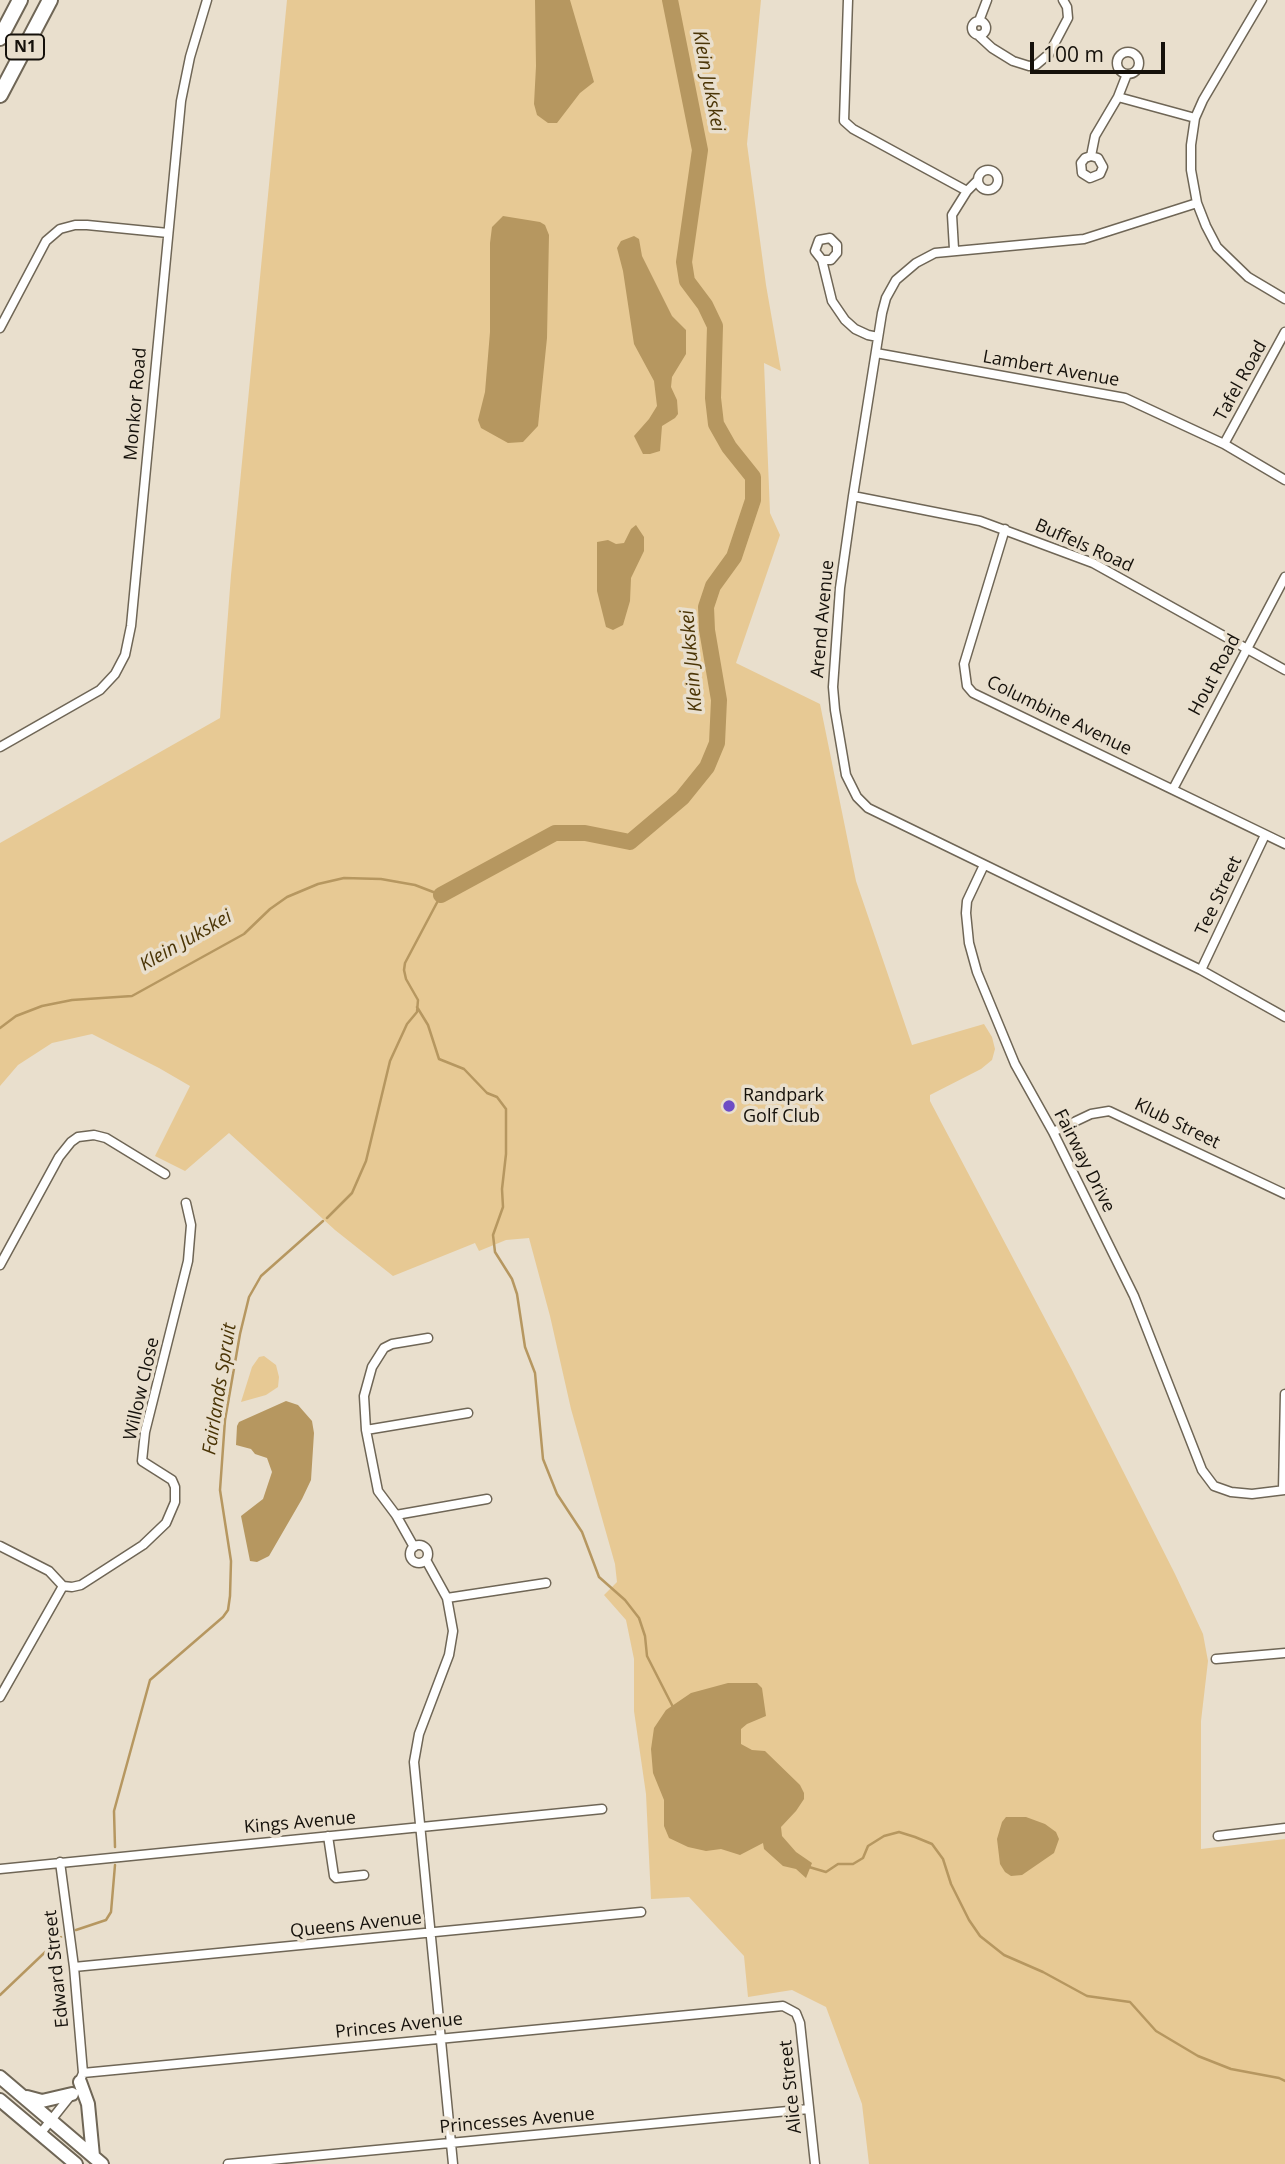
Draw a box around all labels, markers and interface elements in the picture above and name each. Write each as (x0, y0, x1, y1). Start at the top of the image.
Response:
water label: Klein Jukskei (687, 28, 729, 134)
scale bar (1033, 28, 1168, 72)
road number: N1 (6, 34, 44, 60)
text: 100 m (1043, 40, 1104, 68)
street label: Tafel Road (1210, 337, 1272, 425)
street label: Lambert Avenue (981, 346, 1121, 392)
street label: Monkor Road (120, 347, 152, 461)
street label: Buffels Road (1031, 515, 1137, 577)
street label: Arend Avenue (807, 559, 839, 679)
water label: Klein Jukskei (676, 609, 708, 713)
street label: Hout Road (1185, 631, 1245, 719)
street label: Columbine Avenue (983, 672, 1135, 760)
street label: Tee Street (1191, 853, 1247, 939)
water label: Klein Jukskei (136, 905, 236, 977)
place label: Randpark Golf Club (743, 1085, 824, 1128)
street label: Klub Street (1131, 1094, 1223, 1154)
marker: Randpark Golf Club (721, 1098, 737, 1114)
street label: Fairway Drive (1049, 1106, 1119, 1216)
water label: Fairlands Spruit (198, 1322, 242, 1456)
street label: Willow Close (120, 1335, 164, 1443)
street label: Kings Avenue (243, 1807, 357, 1839)
street label: Queens Avenue (289, 1907, 423, 1943)
street label: Edward Street (40, 1909, 74, 2029)
street label: Princes Avenue (334, 2009, 464, 2043)
street label: Alice Street (775, 2039, 807, 2135)
street label: Princesses Avenue (439, 2103, 595, 2139)

